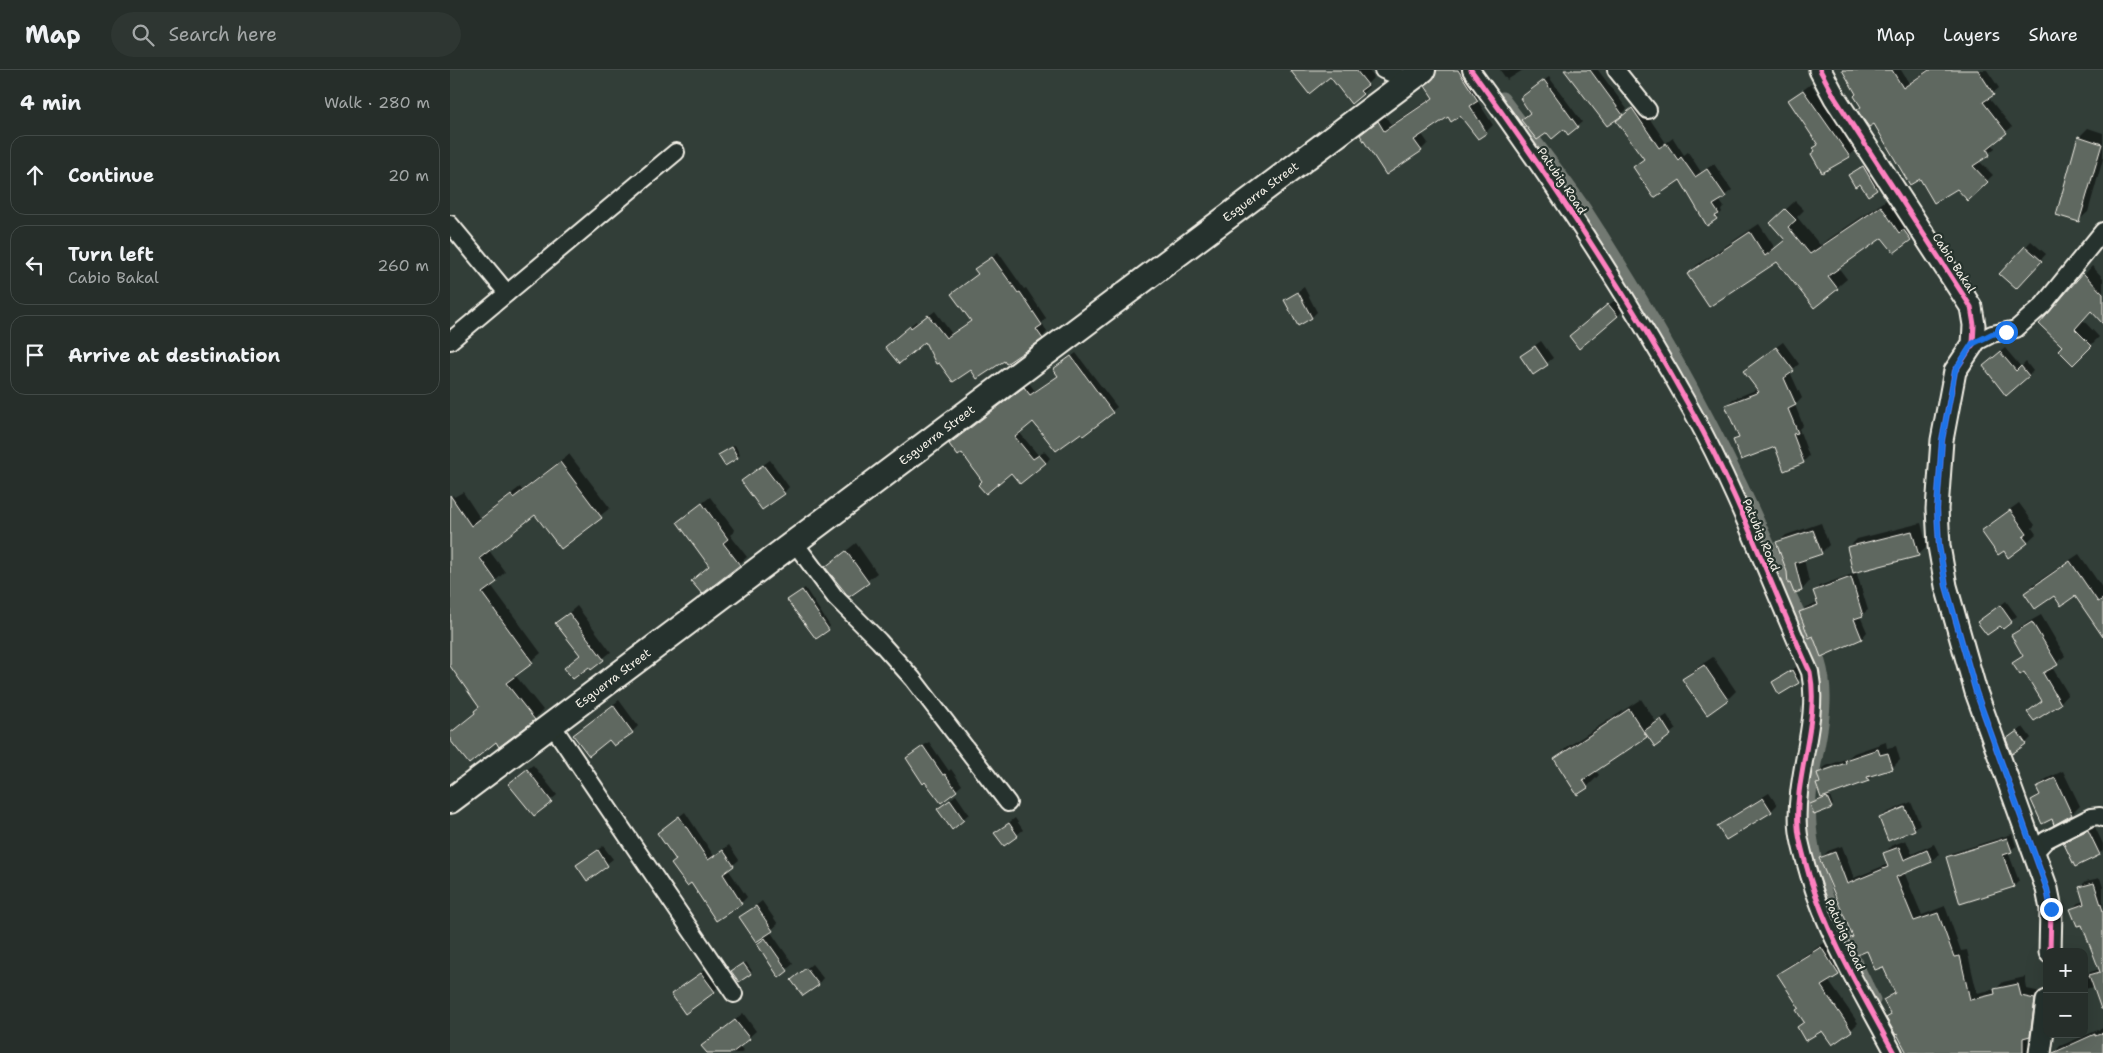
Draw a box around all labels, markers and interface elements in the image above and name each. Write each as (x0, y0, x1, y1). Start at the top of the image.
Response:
search box (111, 12, 461, 57)
text: Map (25, 19, 81, 51)
icon: search (129, 21, 157, 49)
text: Search here (169, 22, 277, 47)
text: Map (1877, 23, 1915, 47)
text: Layers (1943, 23, 2000, 47)
text: Share (2028, 23, 2078, 47)
text: 4 min (20, 89, 81, 117)
text: Walk · 280 m (324, 92, 430, 113)
street label: Patubig Road (1534, 144, 1590, 218)
street label: Esguerra Street (1220, 158, 1302, 226)
icon: ahead (21, 161, 49, 189)
text: Continue (68, 163, 154, 188)
text: 20 m (388, 165, 429, 186)
street label: Cabio Bakal (1929, 230, 1979, 296)
text: Turn left (68, 242, 154, 267)
icon: left (21, 251, 49, 279)
text: 260 m (377, 255, 429, 276)
text: Cabio Bakal (68, 267, 159, 288)
route start (1995, 321, 2018, 344)
icon: arrive (21, 341, 49, 369)
text: Arrive at destination (68, 343, 280, 368)
street label: Esguerra Street (896, 402, 978, 469)
street label: Patubig Road (1739, 496, 1784, 574)
street label: Esguerra Street (572, 645, 654, 712)
street label: Patubig Road (1821, 897, 1869, 974)
route end (2040, 898, 2063, 921)
map controls (2043, 948, 2088, 1038)
button: + (2043, 948, 2088, 993)
button: − (2043, 993, 2088, 1038)

